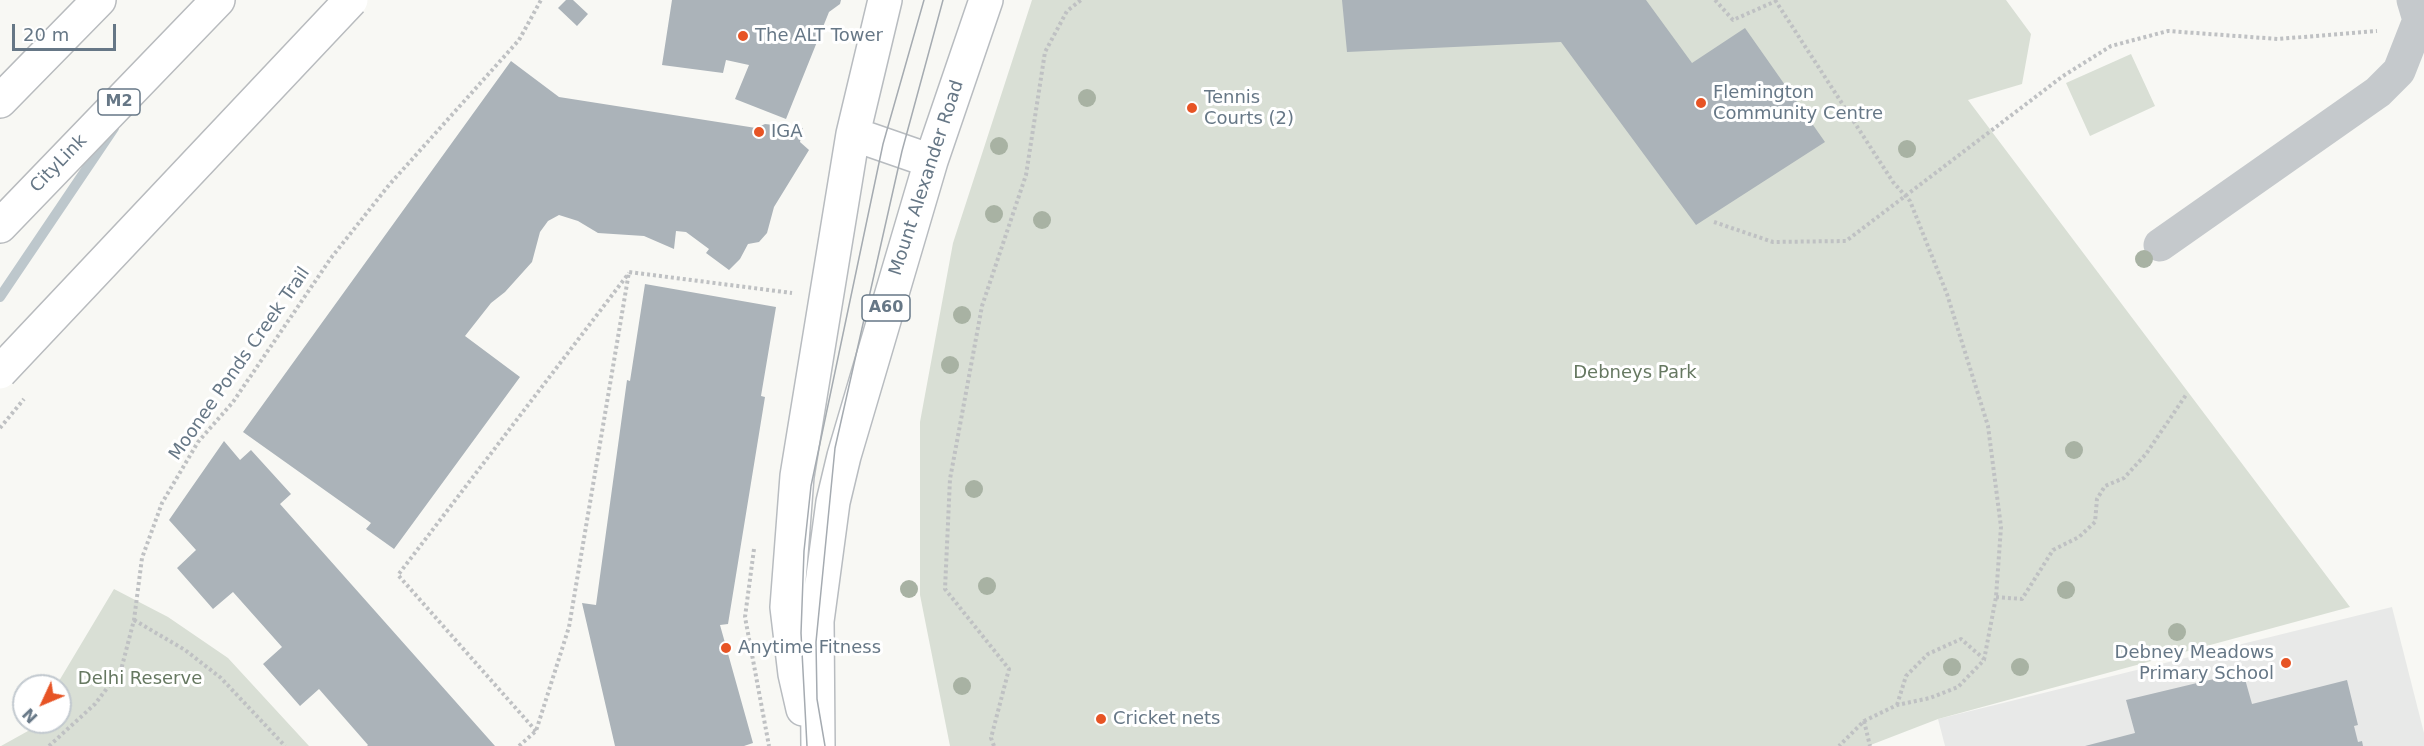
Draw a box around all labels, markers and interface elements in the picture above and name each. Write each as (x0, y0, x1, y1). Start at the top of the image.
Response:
scale bar (15, 12, 118, 50)
text: 20 m (23, 24, 69, 45)
place label: The ALT Tower (755, 25, 883, 47)
marker: The ALT Tower (736, 29, 750, 43)
street label: Mount Alexander Road (885, 78, 969, 278)
place label: Flemington Community Centre (1713, 82, 1883, 124)
place label: Tennis Courts (2) (1204, 87, 1294, 130)
road number: M2 (98, 89, 140, 115)
marker: Flemington Community Centre (1694, 96, 1708, 110)
marker: Tennis Courts (2) (1185, 101, 1199, 115)
place label: IGA (771, 121, 803, 143)
marker: IGA (752, 125, 766, 139)
street label: CityLink (26, 131, 92, 197)
street label: Moonee Ponds Creek Trail (165, 263, 315, 465)
road number: A60 (862, 295, 910, 321)
park label: Debneys Park (1573, 362, 1697, 384)
place label: Anytime Fitness (738, 637, 881, 659)
marker: Anytime Fitness (719, 641, 733, 655)
place label: Debney Meadows Primary School (2115, 642, 2274, 684)
marker: Debney Meadows Primary School (2279, 656, 2293, 670)
park label: Delhi Reserve (78, 668, 202, 690)
north arrow (12, 674, 72, 734)
text: N (19, 704, 42, 727)
place label: Cricket nets (1113, 708, 1220, 730)
marker: Cricket nets (1094, 712, 1108, 726)

